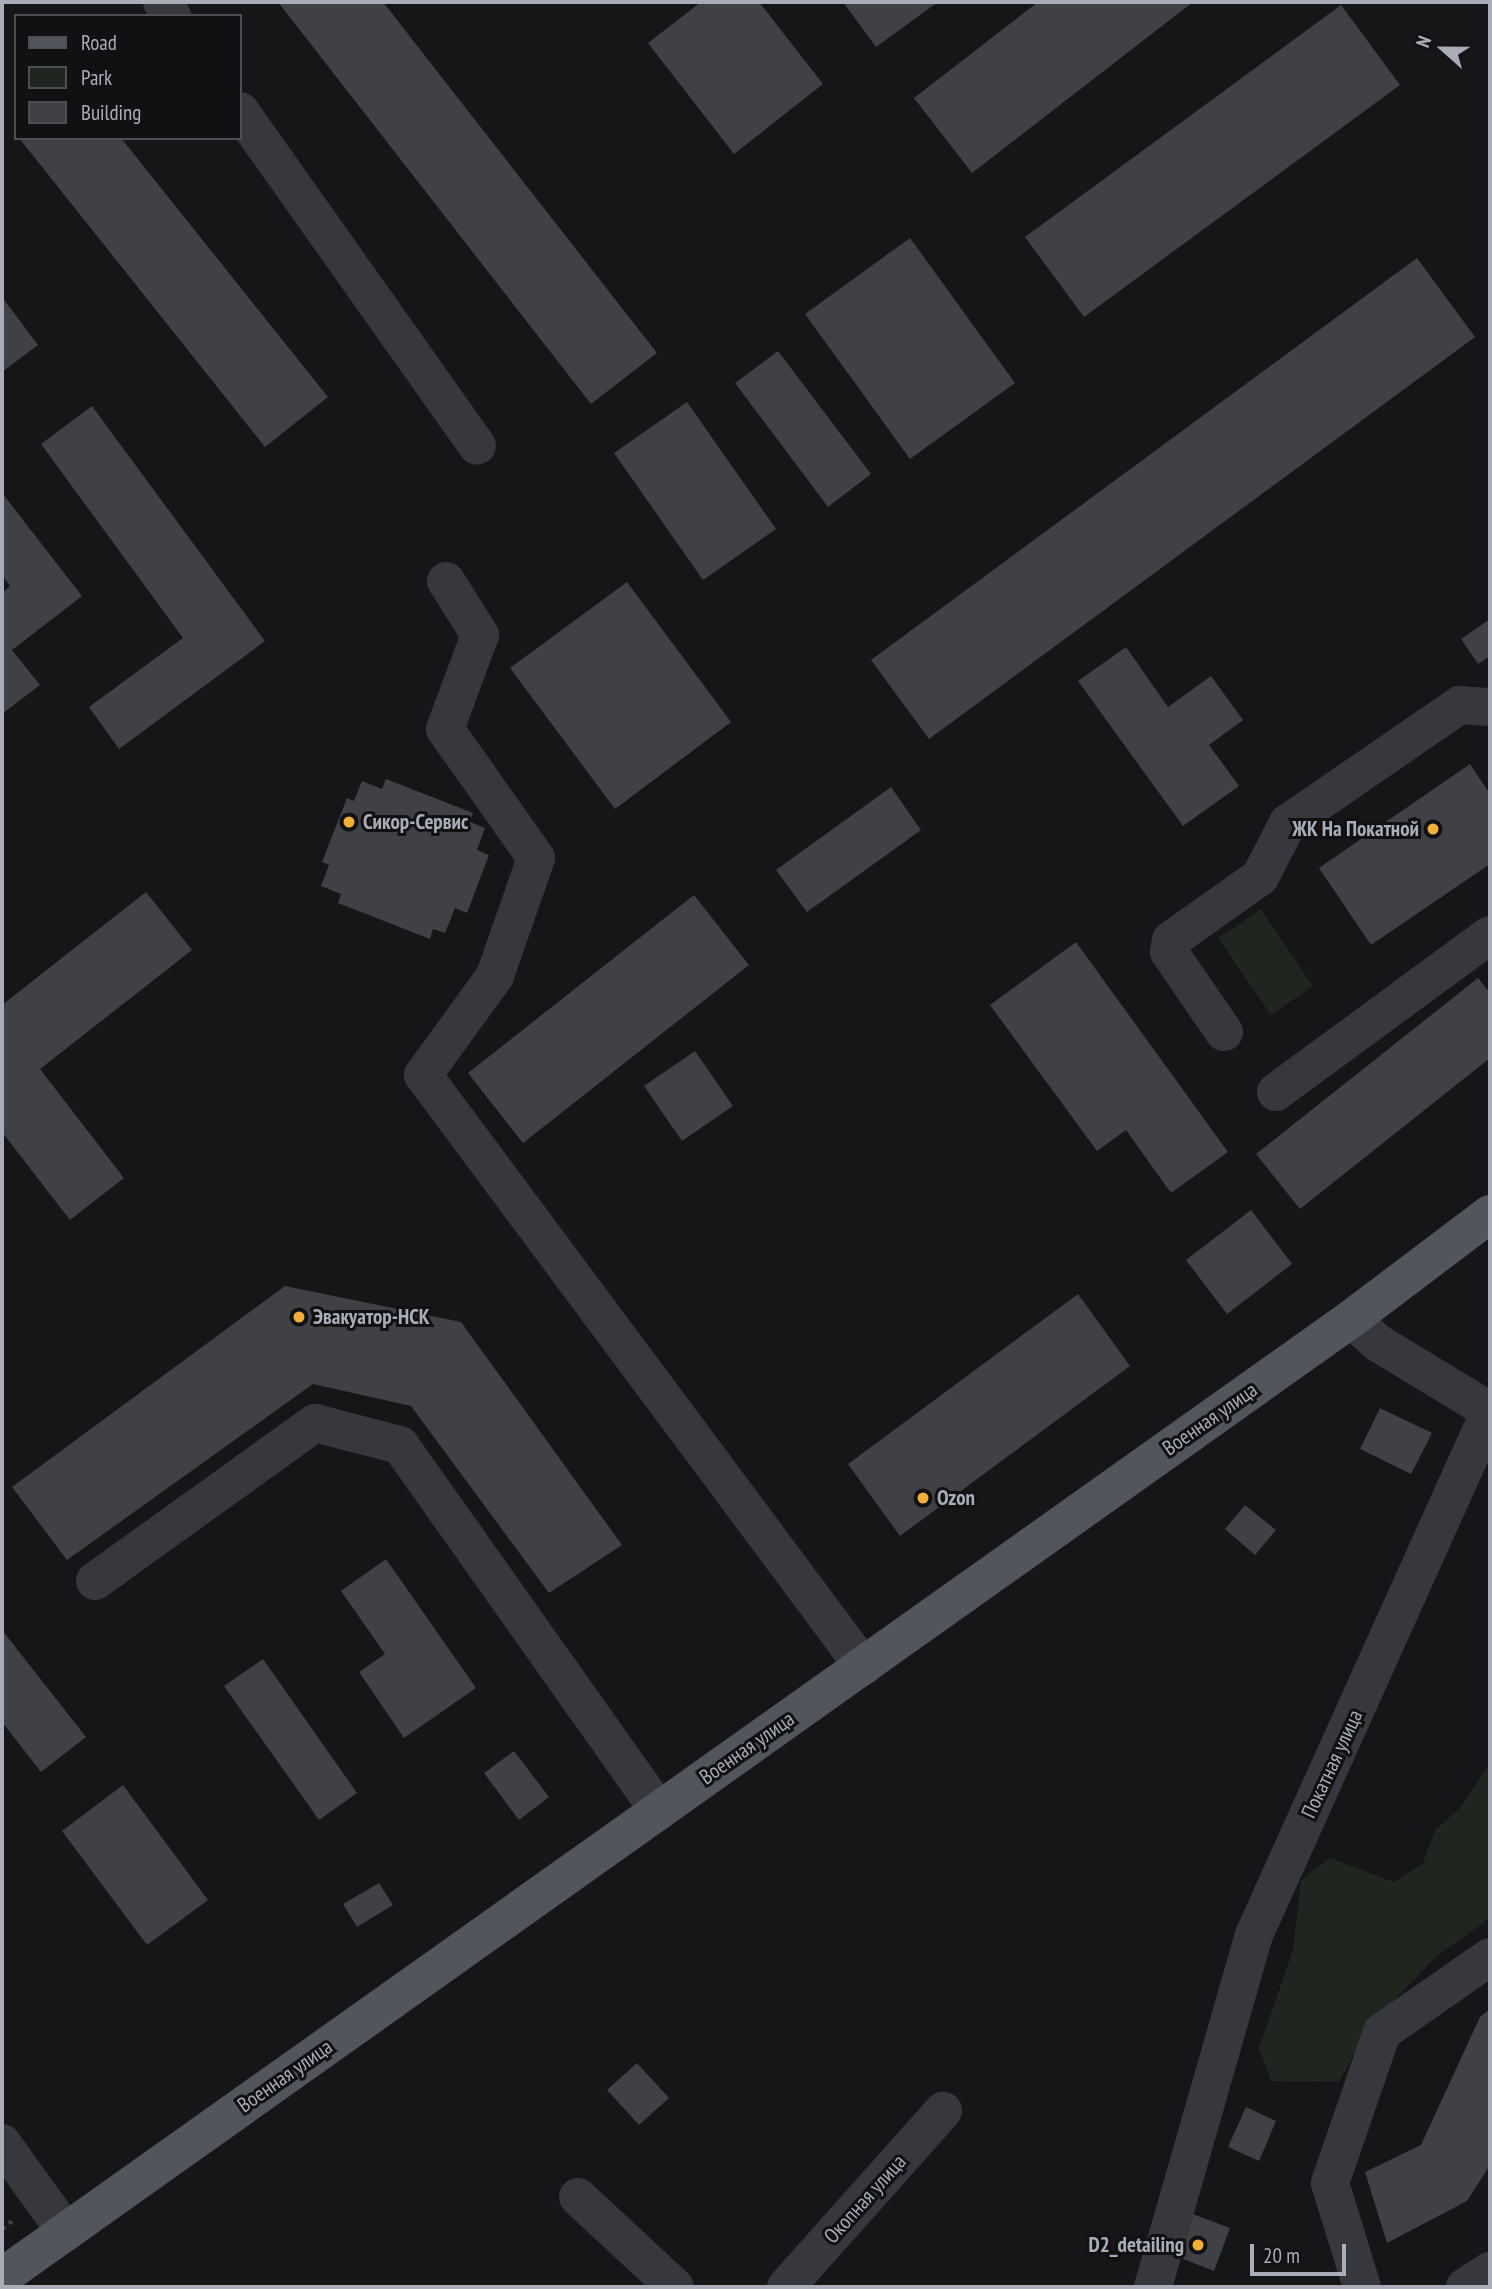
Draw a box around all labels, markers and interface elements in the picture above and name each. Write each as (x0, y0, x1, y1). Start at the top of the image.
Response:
legend (14, 14, 242, 140)
north arrow (1408, 14, 1478, 84)
text: Road (81, 29, 117, 56)
text: N (1410, 32, 1436, 51)
text: Park (81, 64, 112, 91)
text: Building (81, 99, 141, 126)
place label: Сикор-Сервис (363, 809, 468, 835)
marker: Сикор-Сервис (341, 814, 357, 830)
place label: ЖК На Покатной (1292, 816, 1419, 842)
marker: ЖК На Покатной (1425, 821, 1441, 837)
place label: Эвакуатор-НСК (313, 1304, 430, 1330)
marker: Эвакуатор-НСК (291, 1309, 307, 1325)
street label: Военная улица (1158, 1377, 1262, 1461)
place label: Ozon (937, 1485, 975, 1511)
marker: Ozon (915, 1490, 931, 1506)
street label: Военная улица (695, 1706, 799, 1790)
street label: Покатная улица (1296, 1706, 1368, 1822)
street label: Военная улица (233, 2034, 337, 2118)
street label: Окопная улица (819, 2149, 911, 2249)
scale bar (1254, 2230, 1350, 2274)
place label: D2_detailing (1088, 2232, 1184, 2258)
marker: D2_detailing (1190, 2237, 1206, 2253)
text: 20 m (1263, 2242, 1300, 2269)

